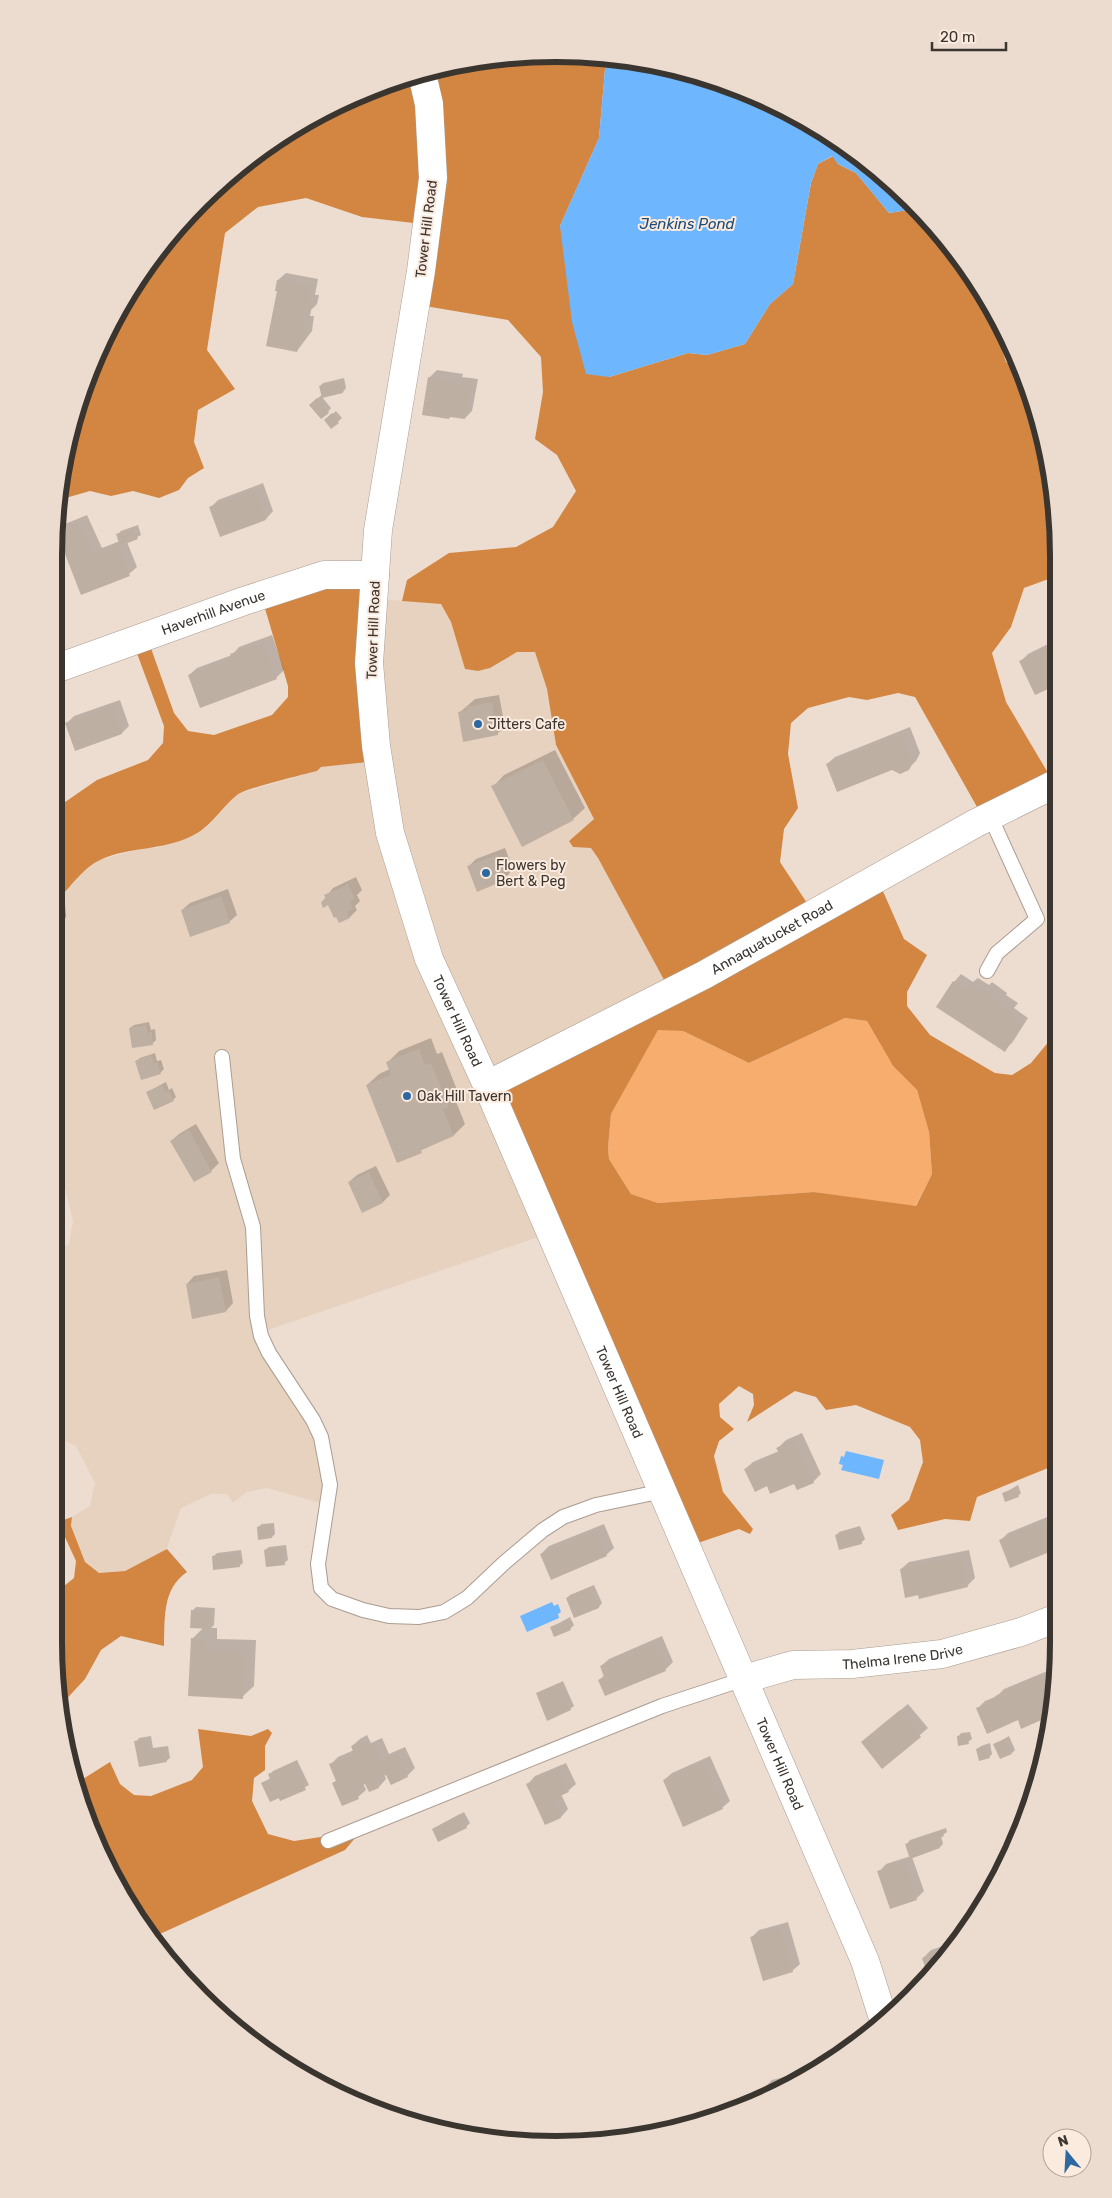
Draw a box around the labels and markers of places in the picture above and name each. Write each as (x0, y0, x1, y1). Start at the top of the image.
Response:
place label: Jitters Cafe (488, 716, 565, 733)
marker: Jitters Cafe (472, 718, 484, 730)
place label: Flowers by Bert & Peg (496, 857, 566, 890)
marker: Flowers by Bert & Peg (480, 867, 492, 879)
place label: Oak Hill Tavern (417, 1088, 512, 1105)
marker: Oak Hill Tavern (401, 1090, 413, 1102)

